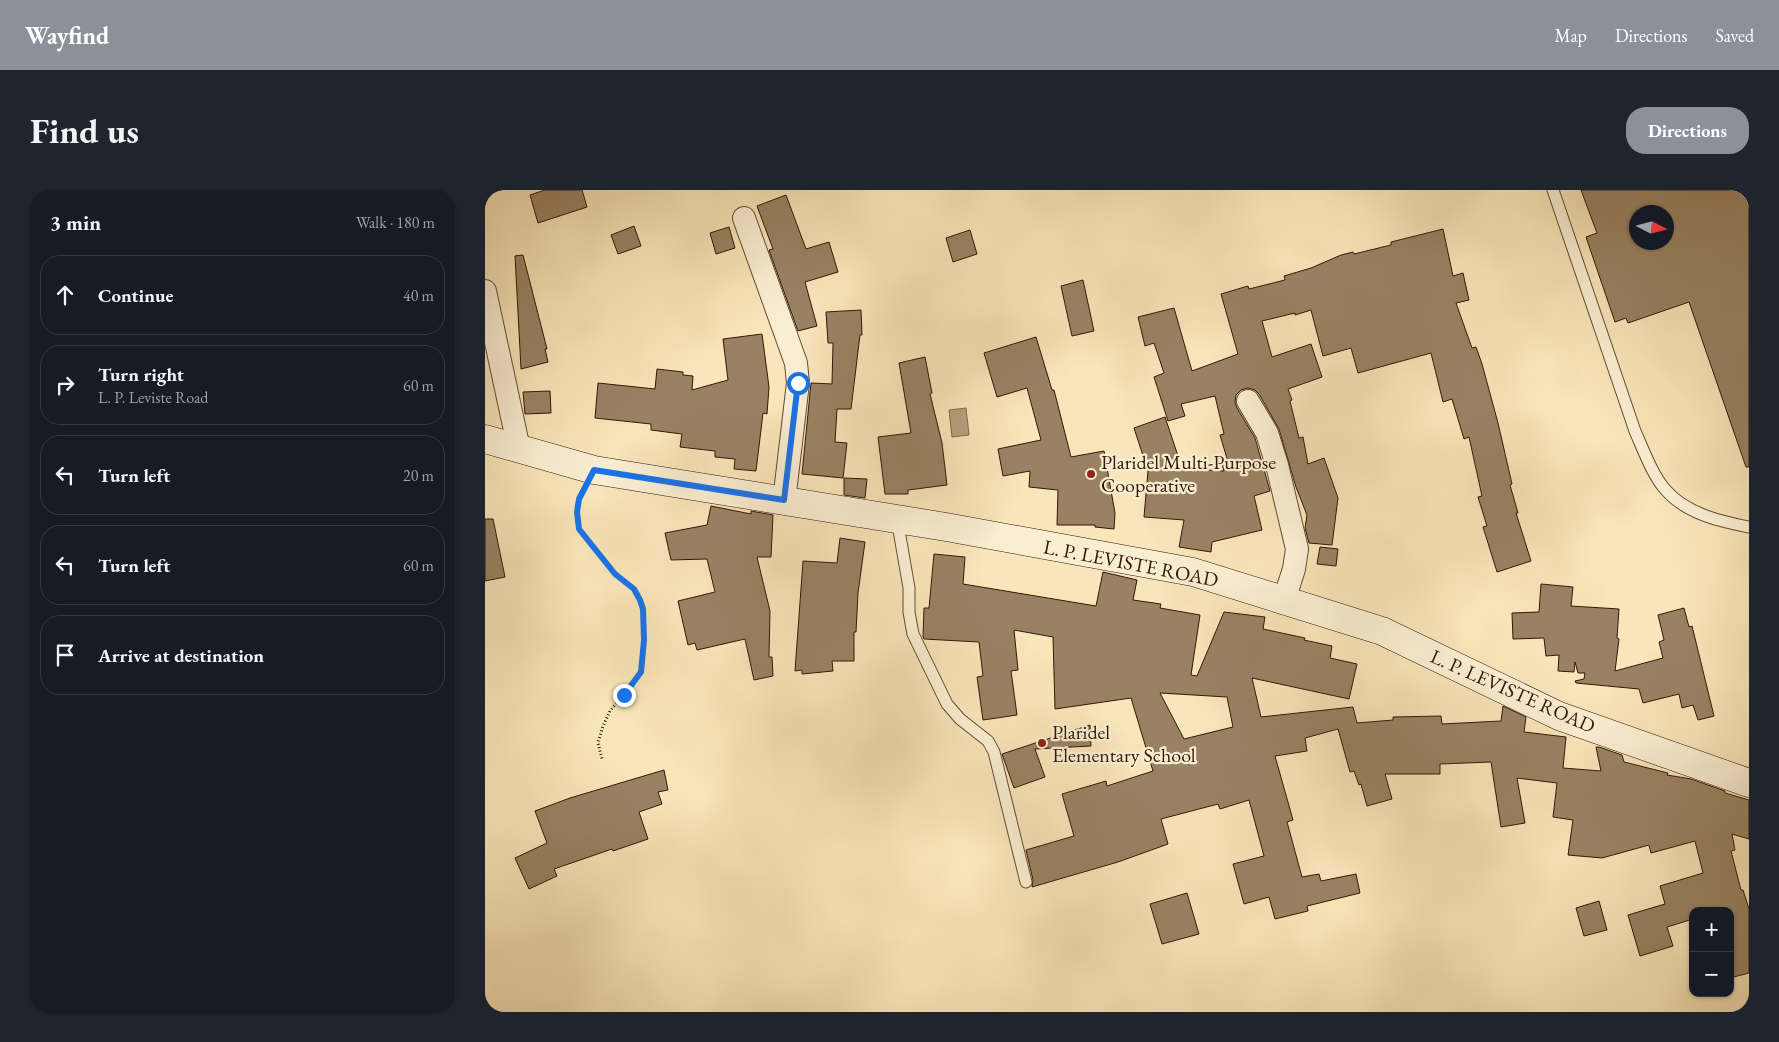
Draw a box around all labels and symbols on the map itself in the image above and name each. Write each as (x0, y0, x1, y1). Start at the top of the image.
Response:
north arrow (1629, 205, 1674, 250)
route start (787, 372, 810, 395)
place label: Plaridel Multi-Purpose Cooperative (1101, 449, 1276, 498)
marker: Plaridel Multi-Purpose Cooperative (1085, 468, 1097, 480)
street label: L. P. LEVISTE ROAD (1041, 533, 1221, 593)
street label: L. P. LEVISTE ROAD (1427, 643, 1599, 739)
route end (613, 684, 636, 707)
place label: Plaridel Elementary School (1052, 719, 1196, 768)
marker: Plaridel Elementary School (1036, 737, 1048, 749)

